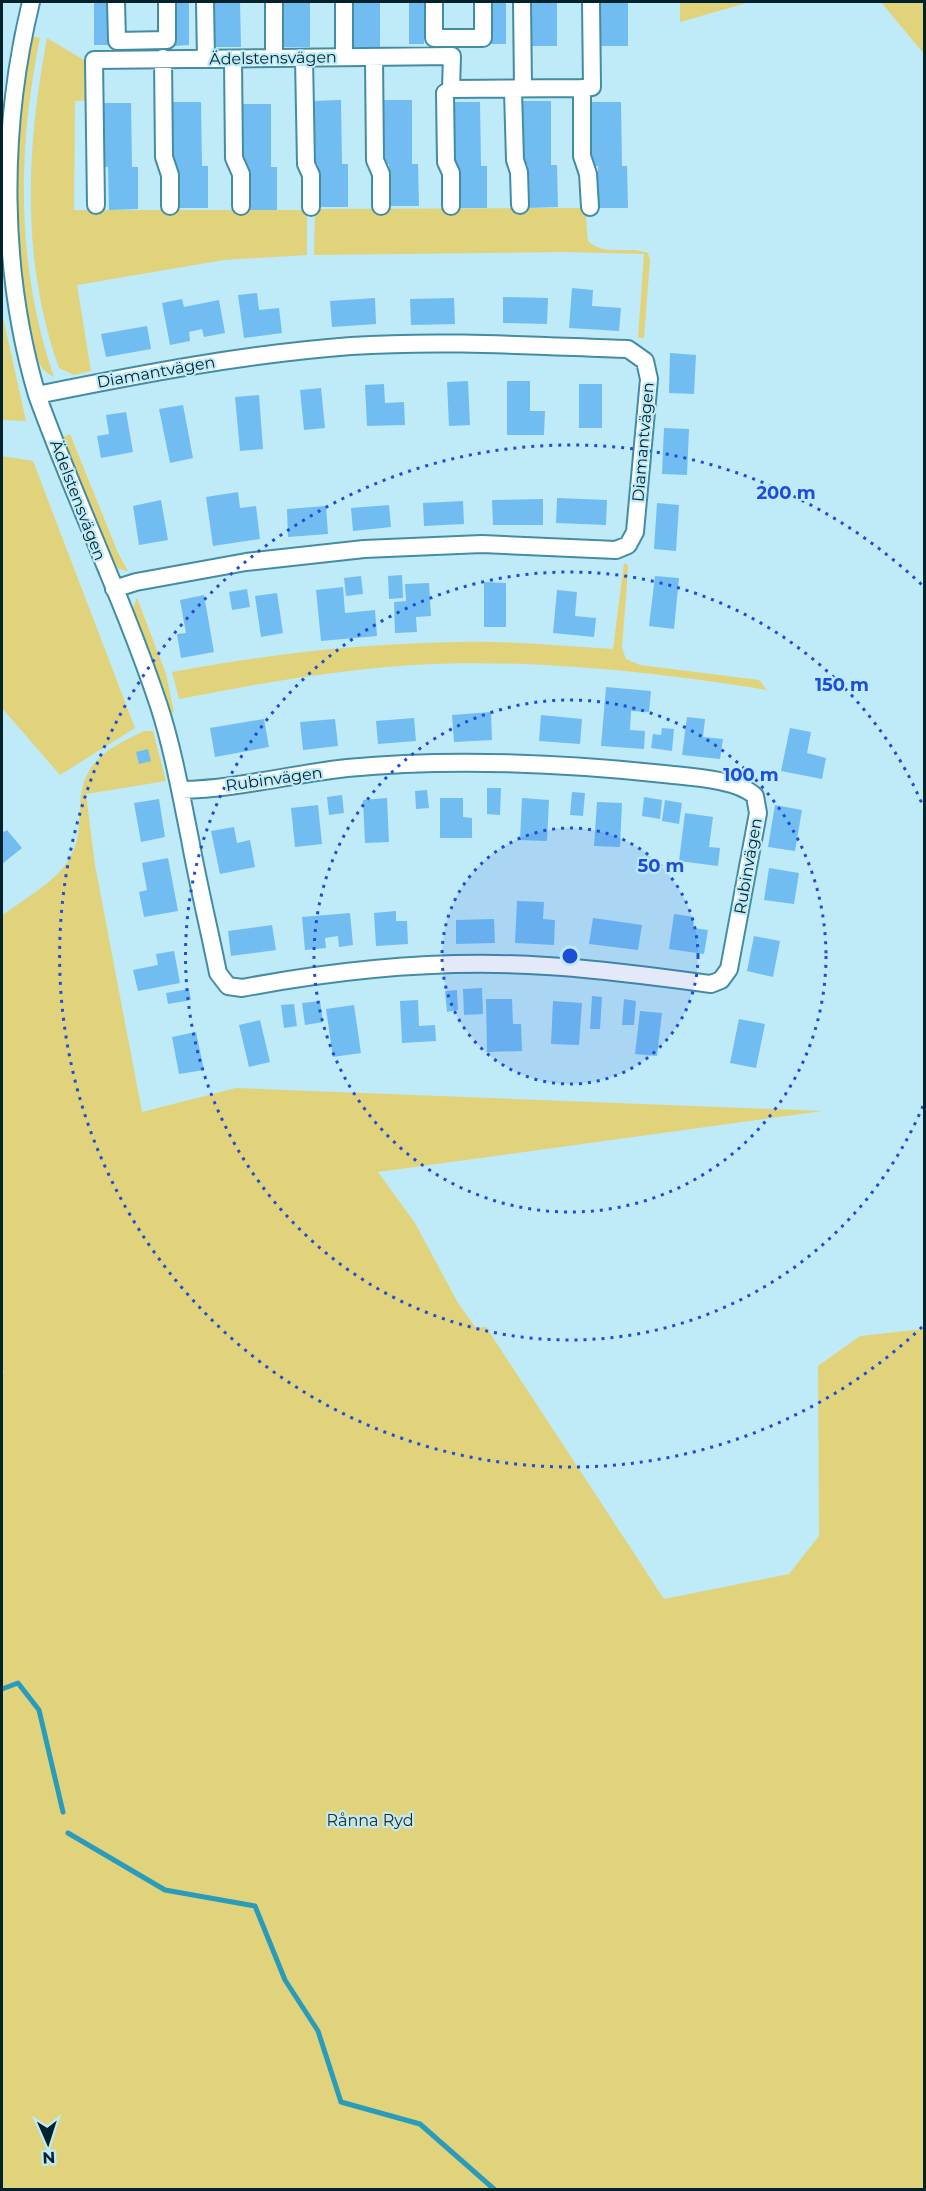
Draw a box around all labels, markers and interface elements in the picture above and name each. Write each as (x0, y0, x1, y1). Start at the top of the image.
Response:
street label: Ädelstensvägen (209, 46, 337, 69)
street label: Diamantvägen (95, 352, 217, 392)
street label: Diamantvägen (628, 382, 658, 502)
street label: Ädelstensvägen (46, 437, 111, 563)
text: 200 m (756, 482, 816, 504)
text: 150 m (815, 674, 869, 696)
street label: Rubinvägen (224, 763, 324, 795)
text: 100 m (723, 764, 779, 786)
street label: Rubinvägen (730, 816, 766, 916)
text: 50 m (638, 855, 684, 877)
centre of rings (560, 946, 580, 966)
park label: Rånna Ryd (326, 1811, 414, 1830)
north arrow (18, 2113, 78, 2173)
text: N (42, 2148, 56, 2167)

